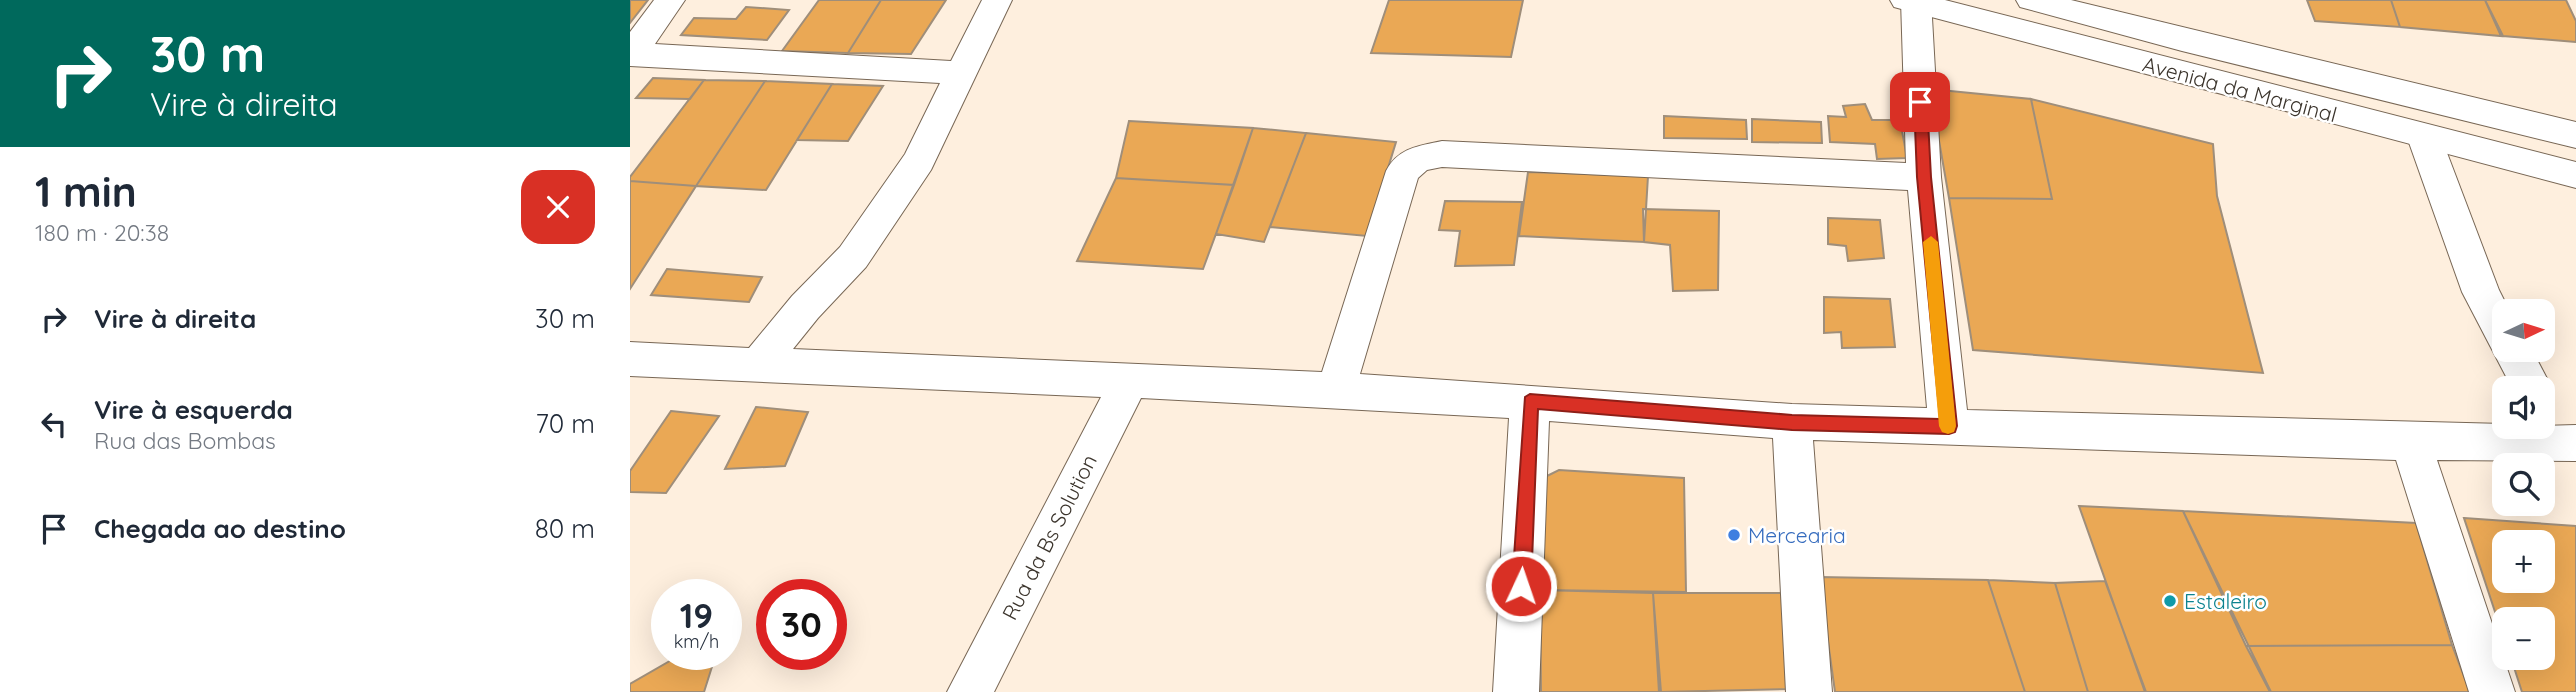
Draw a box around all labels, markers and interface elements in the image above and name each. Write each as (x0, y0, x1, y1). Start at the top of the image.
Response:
text: 30 m (150, 23, 265, 84)
icon: right (35, 28, 126, 119)
street label: Avenida da Marginal (2140, 51, 2340, 127)
pin (1890, 72, 1950, 132)
icon: arrive (1901, 83, 1939, 121)
text: Vire à direita (150, 84, 338, 124)
text: 1 min (35, 165, 137, 218)
button: close (521, 170, 595, 244)
text: 180 m · 20:38 (35, 218, 169, 247)
north arrow (2492, 299, 2555, 362)
map controls (2492, 299, 2555, 670)
icon: right (35, 300, 73, 338)
text: Vire à direita (94, 302, 256, 335)
text: 30 m (535, 302, 595, 335)
button: sound (2492, 376, 2555, 439)
text: Vire à esquerda (94, 393, 293, 426)
icon: left (35, 405, 73, 443)
text: 70 m (535, 407, 595, 440)
text: Rua das Bombas (94, 426, 276, 455)
street label: Rua da Bs Solution (996, 450, 1102, 624)
button: search (2492, 453, 2555, 516)
icon: arrive (35, 510, 73, 548)
text: Chegada ao destino (94, 512, 346, 545)
text: 80 m (535, 512, 595, 545)
place label: Mercearia (1748, 522, 1846, 548)
marker: Mercearia (1726, 527, 1742, 543)
button: + (2492, 530, 2555, 593)
position arrow (1484, 549, 1558, 623)
speed limit sign: 30 (756, 579, 847, 670)
place label: Estaleiro (2184, 588, 2267, 614)
text: 19 (680, 593, 713, 637)
marker: Estaleiro (2162, 593, 2178, 609)
button: − (2492, 607, 2555, 670)
text: km/h (674, 630, 719, 653)

